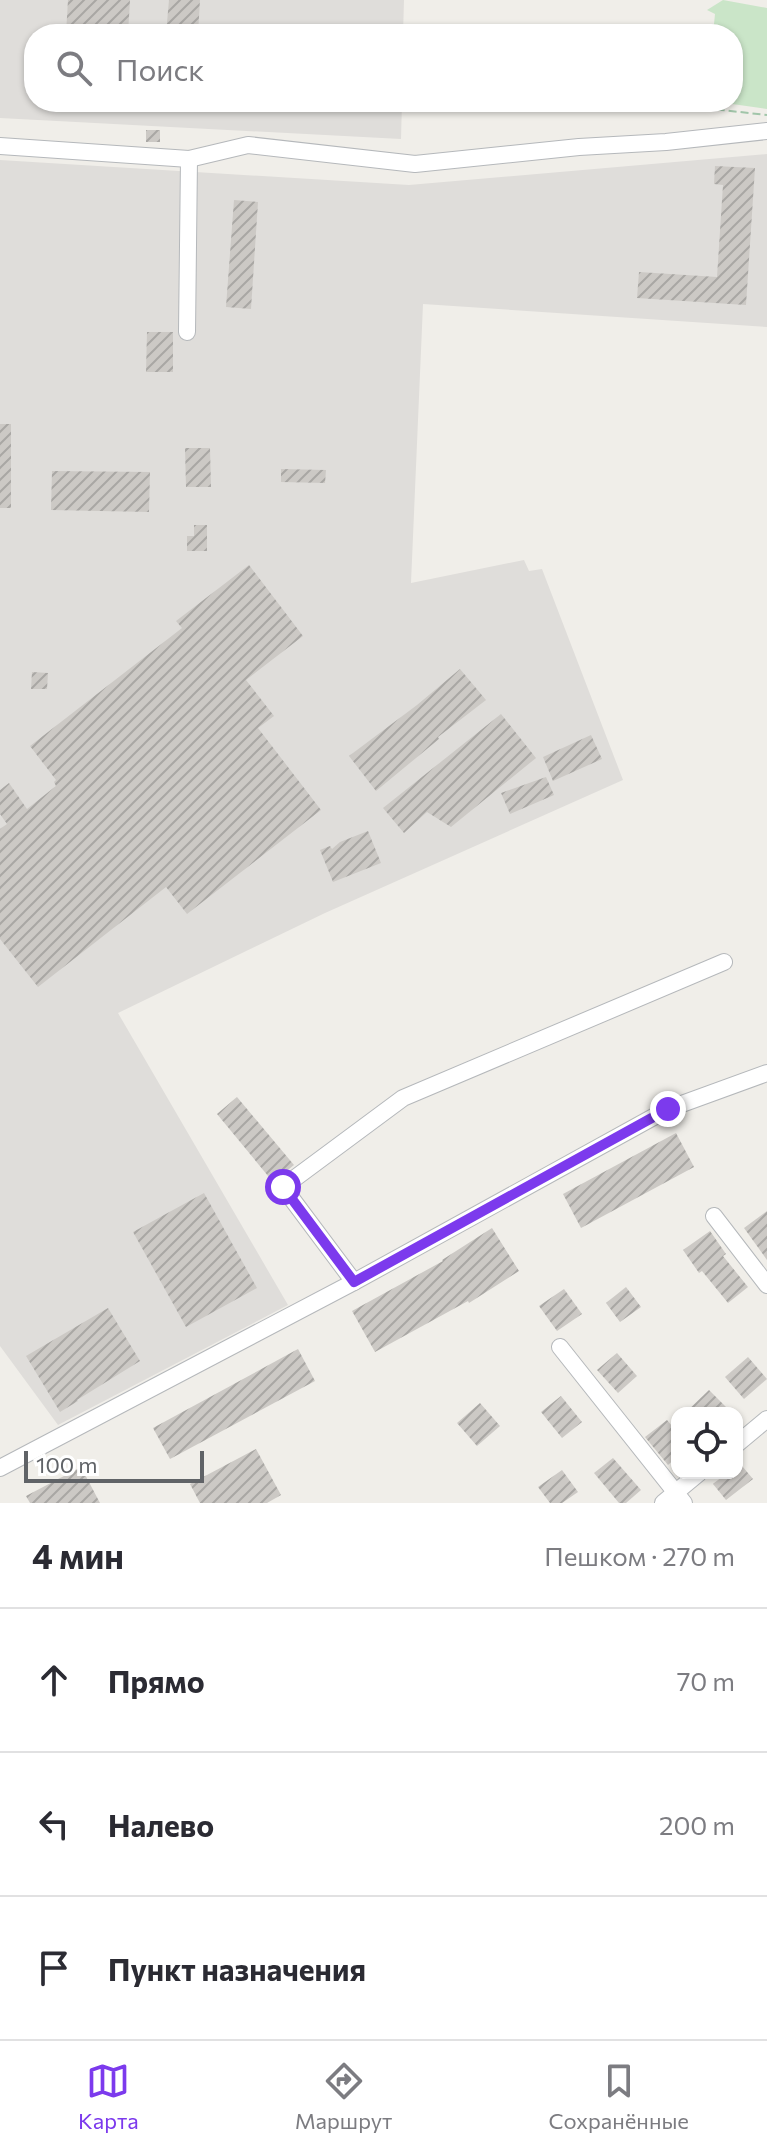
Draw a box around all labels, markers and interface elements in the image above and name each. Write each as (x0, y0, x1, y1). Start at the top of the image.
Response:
search box (24, 24, 743, 112)
icon: search (52, 46, 96, 90)
text: Поиск (116, 50, 204, 87)
route end (650, 1091, 686, 1127)
route start (265, 1169, 301, 1205)
map controls (671, 1407, 743, 1479)
button: locate (671, 1407, 743, 1479)
scale bar (24, 1447, 204, 1483)
text: 100 m (36, 1451, 98, 1478)
text: 4 мин (32, 1534, 124, 1576)
text: Пешком · 270 m (544, 1540, 735, 1571)
icon: ahead (32, 1658, 76, 1702)
text: Прямо (108, 1662, 205, 1699)
text: 70 m (677, 1665, 735, 1696)
icon: left (32, 1802, 76, 1846)
text: Налево (108, 1806, 214, 1843)
text: 200 m (659, 1809, 735, 1840)
icon: arrive (32, 1946, 76, 1990)
text: Пункт назначения (108, 1950, 366, 1987)
tab: Карта (78, 2059, 139, 2134)
tab: Маршрут (295, 2059, 392, 2134)
tab: Сохранённые (549, 2059, 689, 2134)

